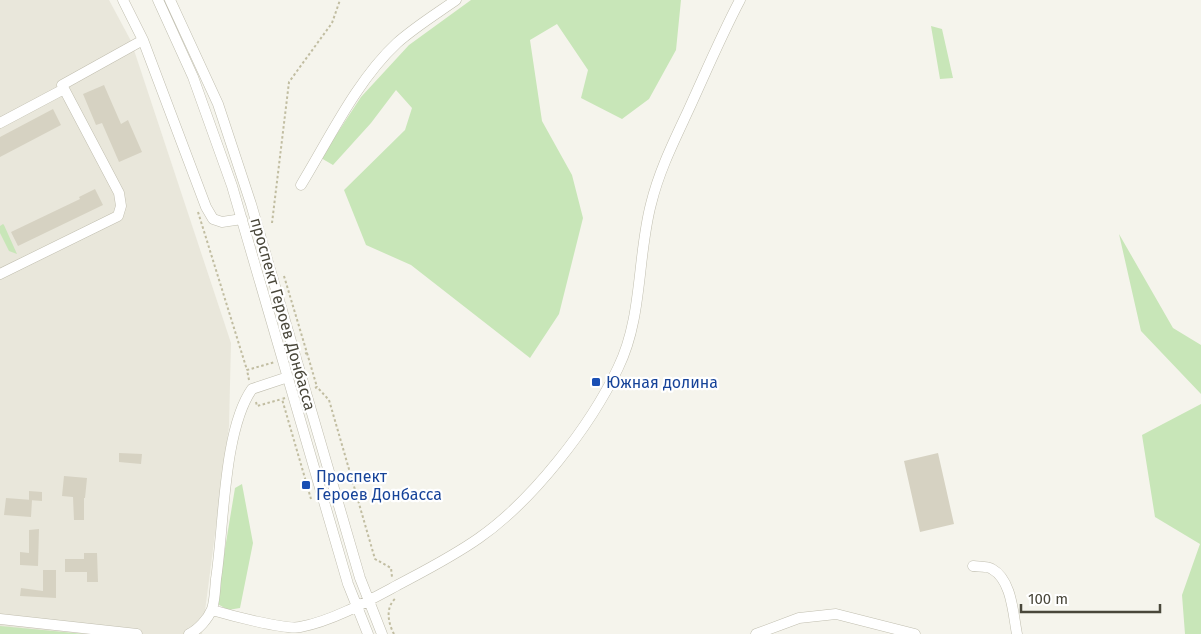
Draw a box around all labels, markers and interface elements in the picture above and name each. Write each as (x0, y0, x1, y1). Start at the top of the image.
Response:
street label: проспект Героев Донбасса (246, 215, 320, 413)
place label: Южная долина (606, 373, 718, 392)
marker: Южная долина (590, 376, 602, 388)
place label: Проспект Героев Донбасса (316, 467, 442, 504)
marker: Проспект Героев Донбасса (300, 479, 312, 491)
scale bar (1021, 582, 1160, 614)
text: 100 m (1028, 590, 1068, 608)

